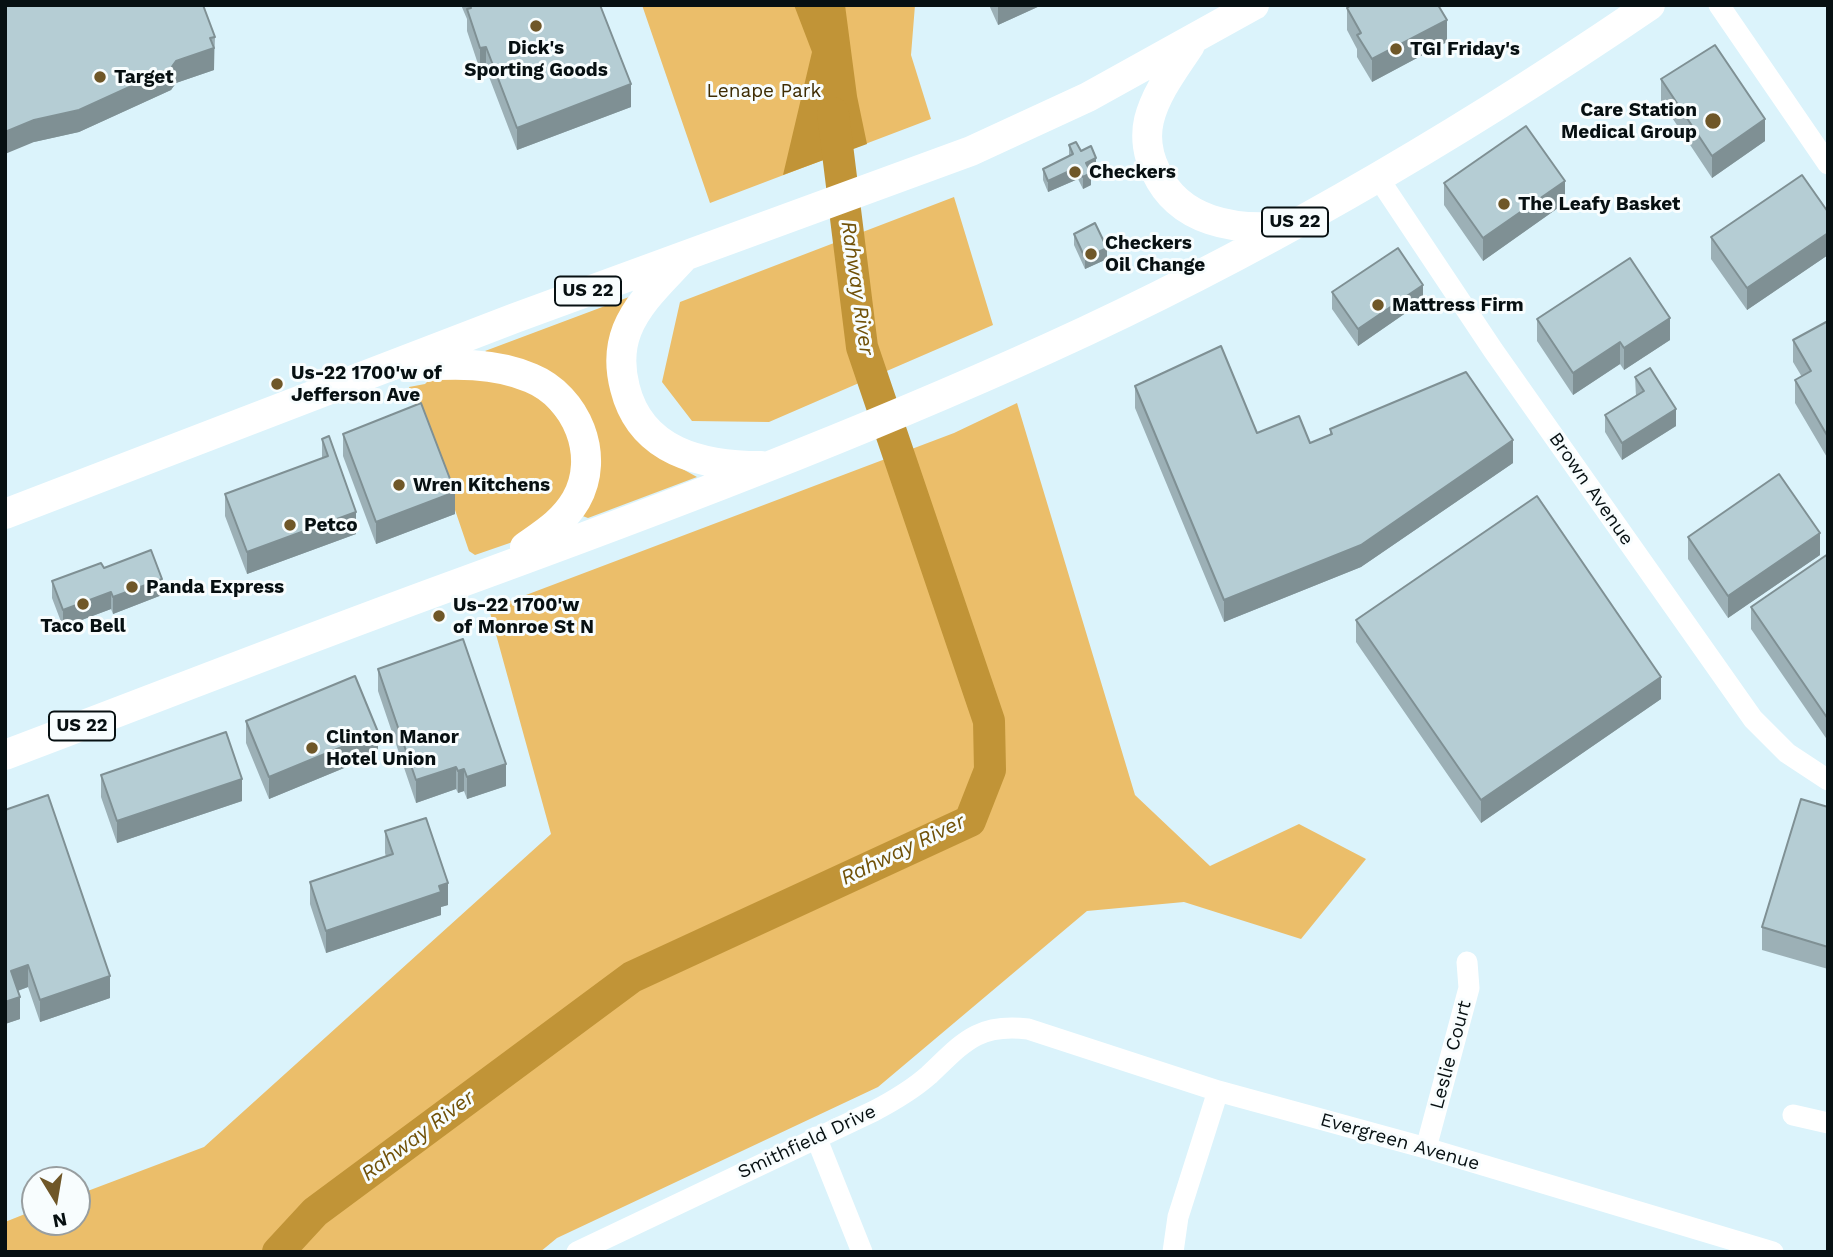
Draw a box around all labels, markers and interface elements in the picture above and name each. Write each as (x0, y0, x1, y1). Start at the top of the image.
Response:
marker: Dick's Sporting Goods (528, 18, 544, 34)
place label: Dick's Sporting Goods (464, 37, 608, 81)
place label: TGI Friday's (1410, 38, 1520, 60)
marker: TGI Friday's (1388, 41, 1404, 57)
place label: Target (114, 66, 174, 88)
marker: Target (92, 69, 108, 85)
park label: Lenape Park (707, 80, 821, 102)
place label: Care Station Medical Group (1561, 99, 1697, 143)
marker: Care Station Medical Group (1703, 111, 1723, 131)
place label: Checkers (1089, 161, 1176, 183)
marker: Checkers (1067, 164, 1083, 180)
place label: The Leafy Basket (1518, 193, 1680, 215)
marker: The Leafy Basket (1496, 196, 1512, 212)
road number: US 22 (1262, 208, 1328, 236)
water label: Rahway River (835, 219, 879, 357)
place label: Checkers Oil Change (1105, 232, 1205, 276)
marker: Checkers Oil Change (1083, 246, 1099, 262)
road number: US 22 (555, 276, 621, 306)
place label: Mattress Firm (1392, 294, 1524, 316)
marker: Mattress Firm (1370, 297, 1386, 313)
place label: Us-22 1700'w of Jefferson Ave (291, 362, 442, 406)
marker: Us-22 1700'w of Jefferson Ave (269, 376, 285, 392)
street label: Brown Avenue (1544, 428, 1638, 550)
place label: Wren Kitchens (413, 474, 550, 496)
marker: Wren Kitchens (391, 477, 407, 493)
place label: Petco (304, 514, 358, 536)
marker: Petco (282, 517, 298, 533)
place label: Panda Express (146, 576, 284, 598)
marker: Panda Express (124, 579, 140, 595)
place label: Us-22 1700'w of Monroe St N (453, 594, 594, 638)
marker: Taco Bell (75, 596, 91, 612)
marker: Us-22 1700'w of Monroe St N (431, 608, 447, 624)
place label: Taco Bell (40, 615, 126, 637)
road number: US 22 (49, 712, 115, 740)
place label: Clinton Manor Hotel Union (326, 726, 459, 770)
marker: Clinton Manor Hotel Union (304, 740, 320, 756)
water label: Rahway River (837, 809, 969, 891)
street label: Leslie Court (1426, 998, 1476, 1112)
water label: Rahway River (356, 1085, 480, 1187)
street label: Smithfield Drive (734, 1100, 880, 1184)
street label: Evergreen Avenue (1318, 1108, 1482, 1176)
north arrow (21, 1166, 91, 1236)
text: N (51, 1208, 69, 1233)

